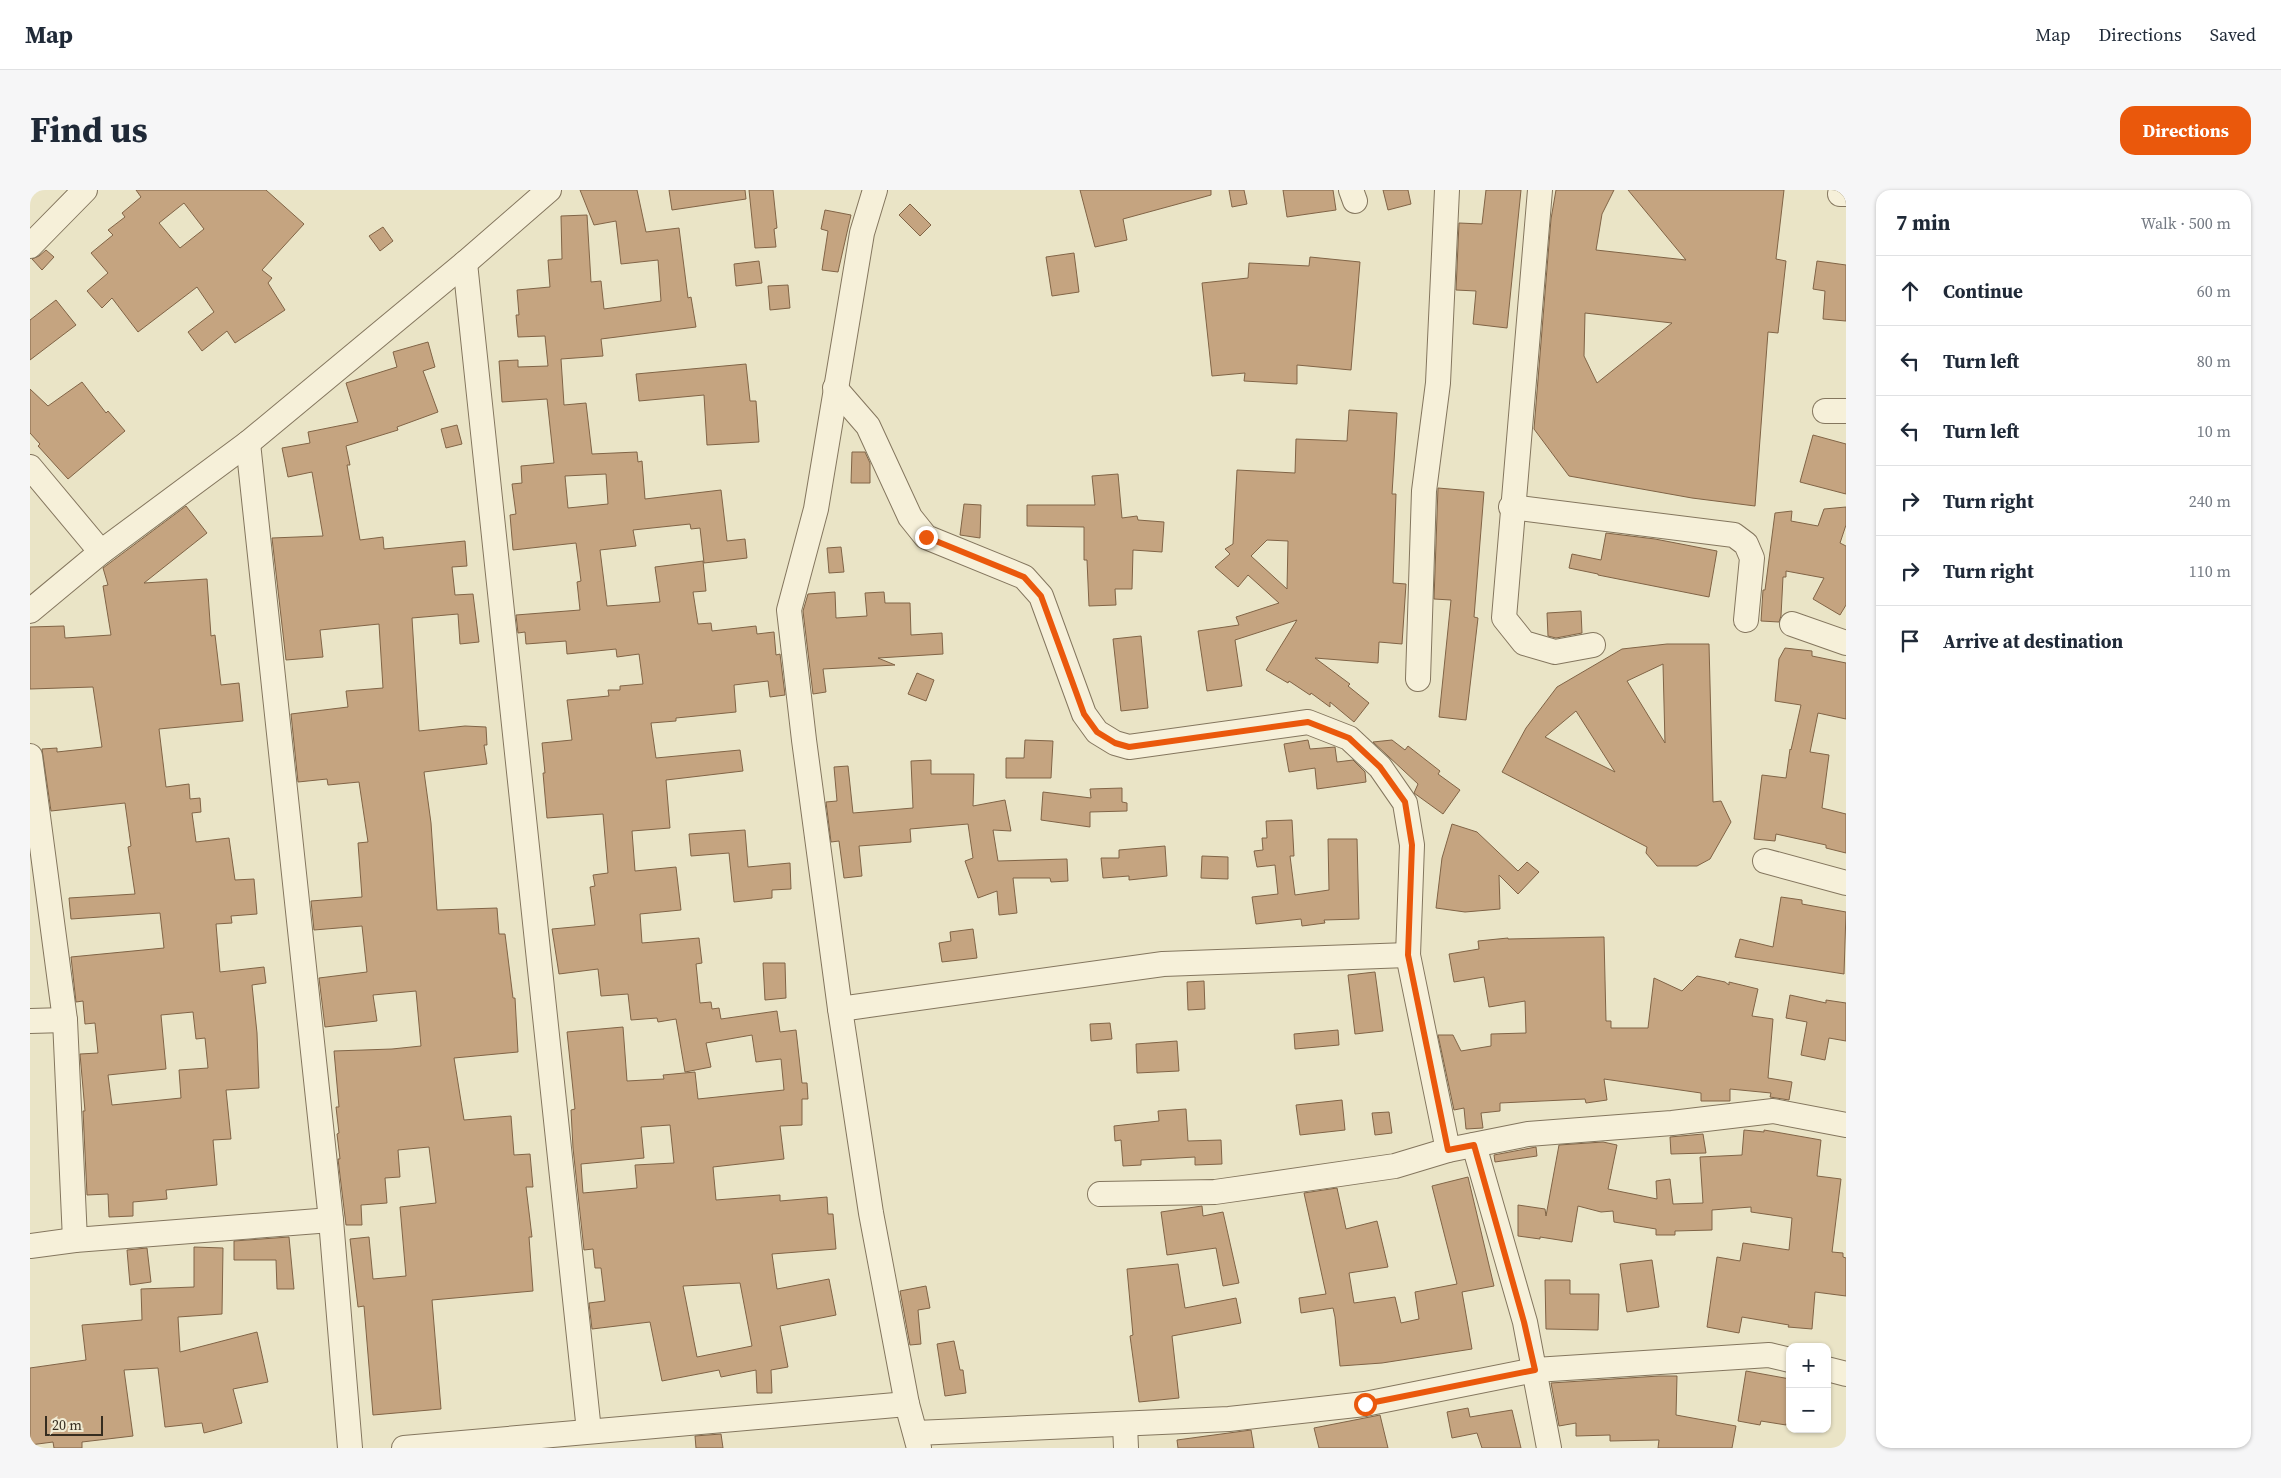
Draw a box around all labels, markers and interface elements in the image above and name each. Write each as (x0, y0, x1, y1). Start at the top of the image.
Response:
text: Map (25, 18, 73, 51)
text: Map (2035, 22, 2071, 47)
text: Directions (2099, 22, 2182, 47)
text: Saved (2210, 22, 2256, 47)
text: Find us (30, 106, 148, 154)
button: Directions (2120, 106, 2251, 155)
text: 7 min (1896, 208, 1951, 237)
text: Walk · 500 m (2141, 212, 2231, 234)
icon: ahead (1896, 277, 1924, 305)
text: Continue (1943, 278, 2023, 304)
text: 60 m (2197, 280, 2231, 302)
icon: left (1896, 347, 1924, 375)
text: Turn left (1943, 348, 2019, 374)
text: 80 m (2197, 350, 2231, 372)
icon: left (1896, 417, 1924, 445)
text: Turn left (1943, 418, 2019, 444)
text: 10 m (2197, 420, 2231, 442)
icon: right (1896, 487, 1924, 515)
text: Turn right (1943, 488, 2034, 514)
text: 240 m (2189, 490, 2231, 512)
route end (915, 526, 938, 549)
icon: right (1896, 557, 1924, 585)
text: Turn right (1943, 558, 2034, 584)
text: 110 m (2189, 560, 2231, 582)
icon: arrive (1896, 627, 1924, 655)
text: Arrive at destination (1943, 628, 2123, 654)
map controls (1786, 1343, 1831, 1433)
button: + (1786, 1343, 1831, 1388)
button: − (1786, 1388, 1831, 1433)
route start (1354, 1393, 1377, 1416)
scale bar (45, 1413, 102, 1436)
text: 20 m (52, 1415, 82, 1435)

